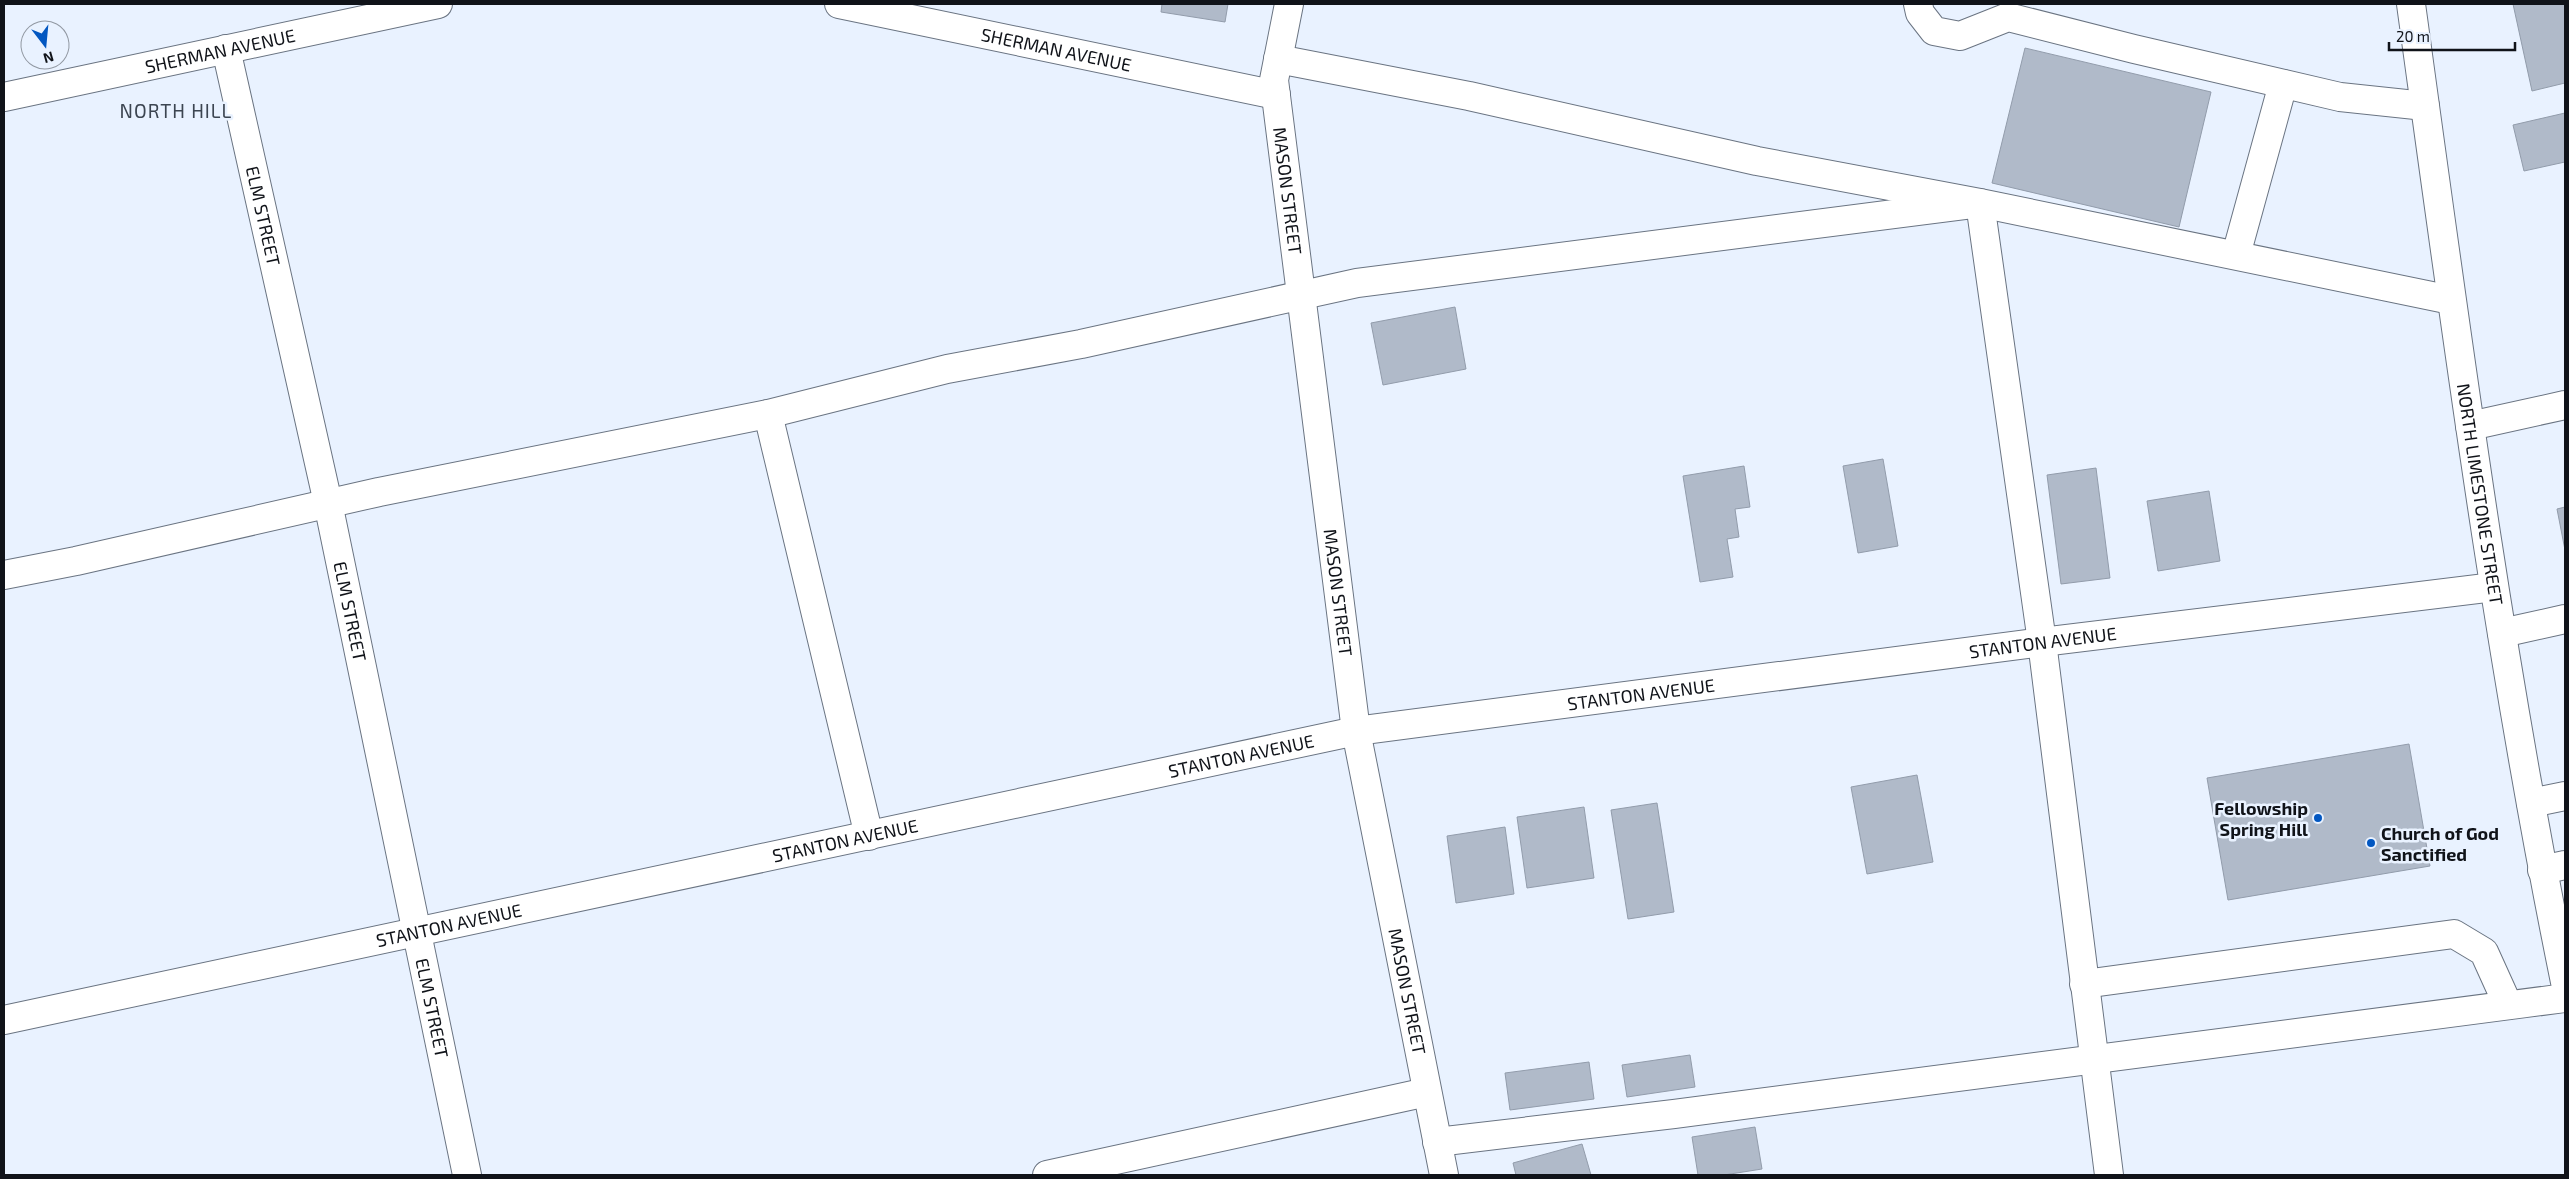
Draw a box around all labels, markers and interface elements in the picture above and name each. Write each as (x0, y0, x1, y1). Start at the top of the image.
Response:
north arrow (20, 20, 70, 70)
scale bar (2389, 20, 2515, 52)
street label: SHERMAN AVENUE (979, 23, 1134, 76)
street label: SHERMAN AVENUE (143, 24, 297, 77)
text: 20 m (2396, 27, 2430, 45)
text: N (42, 48, 56, 68)
district label: NORTH HILL (120, 99, 232, 122)
street label: MASON STREET (1269, 126, 1307, 256)
street label: ELM STREET (242, 164, 285, 268)
street label: NORTH LIMESTONE STREET (2453, 382, 2508, 607)
street label: MASON STREET (1320, 528, 1358, 658)
street label: ELM STREET (329, 559, 372, 664)
street label: STANTON AVENUE (1968, 622, 2118, 662)
street label: STANTON AVENUE (1566, 674, 1716, 714)
street label: STANTON AVENUE (1166, 729, 1316, 782)
place label: Fellowship Spring Hill (2214, 797, 2308, 840)
marker: Fellowship Spring Hill (2312, 812, 2324, 824)
street label: STANTON AVENUE (770, 814, 920, 866)
place label: Church of God Sanctified (2381, 822, 2499, 865)
marker: Church of God Sanctified (2365, 837, 2377, 849)
street label: STANTON AVENUE (374, 899, 524, 951)
street label: MASON STREET (1384, 926, 1431, 1057)
street label: ELM STREET (411, 956, 454, 1060)

